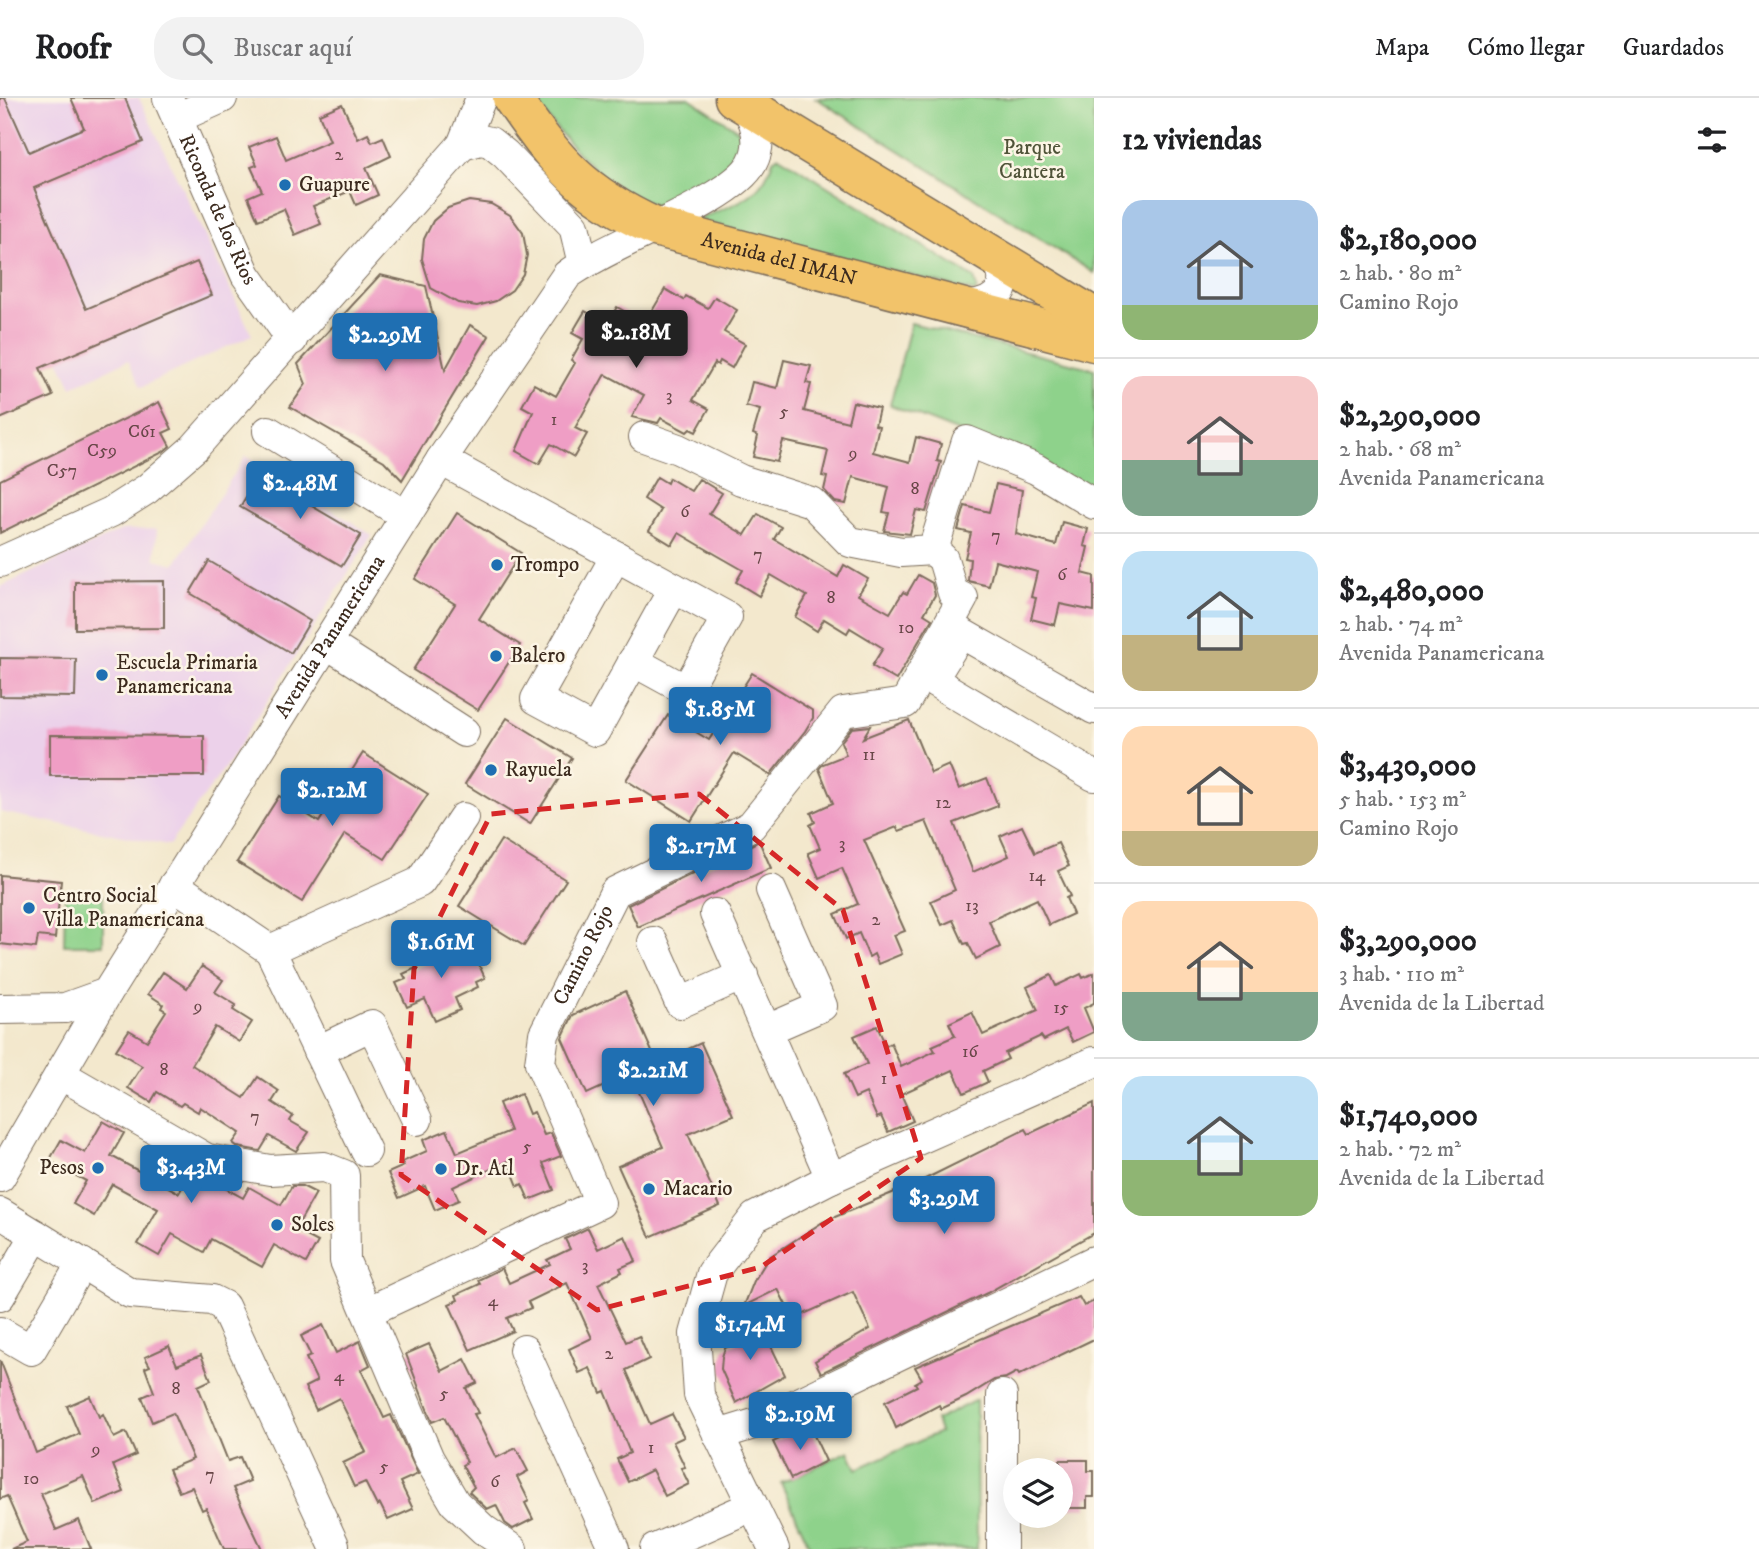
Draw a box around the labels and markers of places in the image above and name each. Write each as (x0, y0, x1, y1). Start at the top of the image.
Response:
place label: Guapure (299, 172, 370, 198)
marker: Guapure (277, 177, 293, 193)
pin: $2.18M (579, 310, 693, 370)
pin: $2.29M (328, 314, 442, 373)
pin: $2.48M (243, 462, 357, 521)
place label: Trompo (511, 552, 579, 578)
marker: Trompo (489, 557, 505, 573)
place label: Balero (510, 643, 565, 669)
marker: Balero (488, 648, 504, 664)
place label: Escuela Primaria Panamericana (116, 650, 258, 700)
marker: Escuela Primaria Panamericana (94, 667, 110, 683)
pin: $1.85M (663, 688, 777, 747)
place label: Rayuela (505, 757, 572, 783)
marker: Rayuela (483, 762, 499, 778)
pin: $2.12M (275, 768, 389, 828)
pin: $2.17M (644, 824, 758, 884)
place label: Centro Social Villa Panamericana (42, 883, 204, 933)
marker: Centro Social Villa Panamericana (21, 900, 37, 916)
pin: $1.61M (384, 920, 498, 980)
pin: $2.21M (596, 1048, 710, 1108)
pin: $3.43M (134, 1146, 248, 1205)
place label: Pesos (39, 1155, 84, 1181)
place label: Dr. Atl (455, 1156, 515, 1182)
marker: Pesos (90, 1160, 106, 1176)
marker: Dr. Atl (433, 1161, 449, 1177)
place label: Macario (663, 1176, 733, 1202)
pin: $3.29M (887, 1176, 1001, 1236)
marker: Macario (641, 1181, 657, 1197)
place label: Soles (291, 1212, 334, 1238)
marker: Soles (269, 1217, 285, 1233)
pin: $1.74M (693, 1302, 807, 1362)
pin: $2.19M (743, 1392, 857, 1452)

